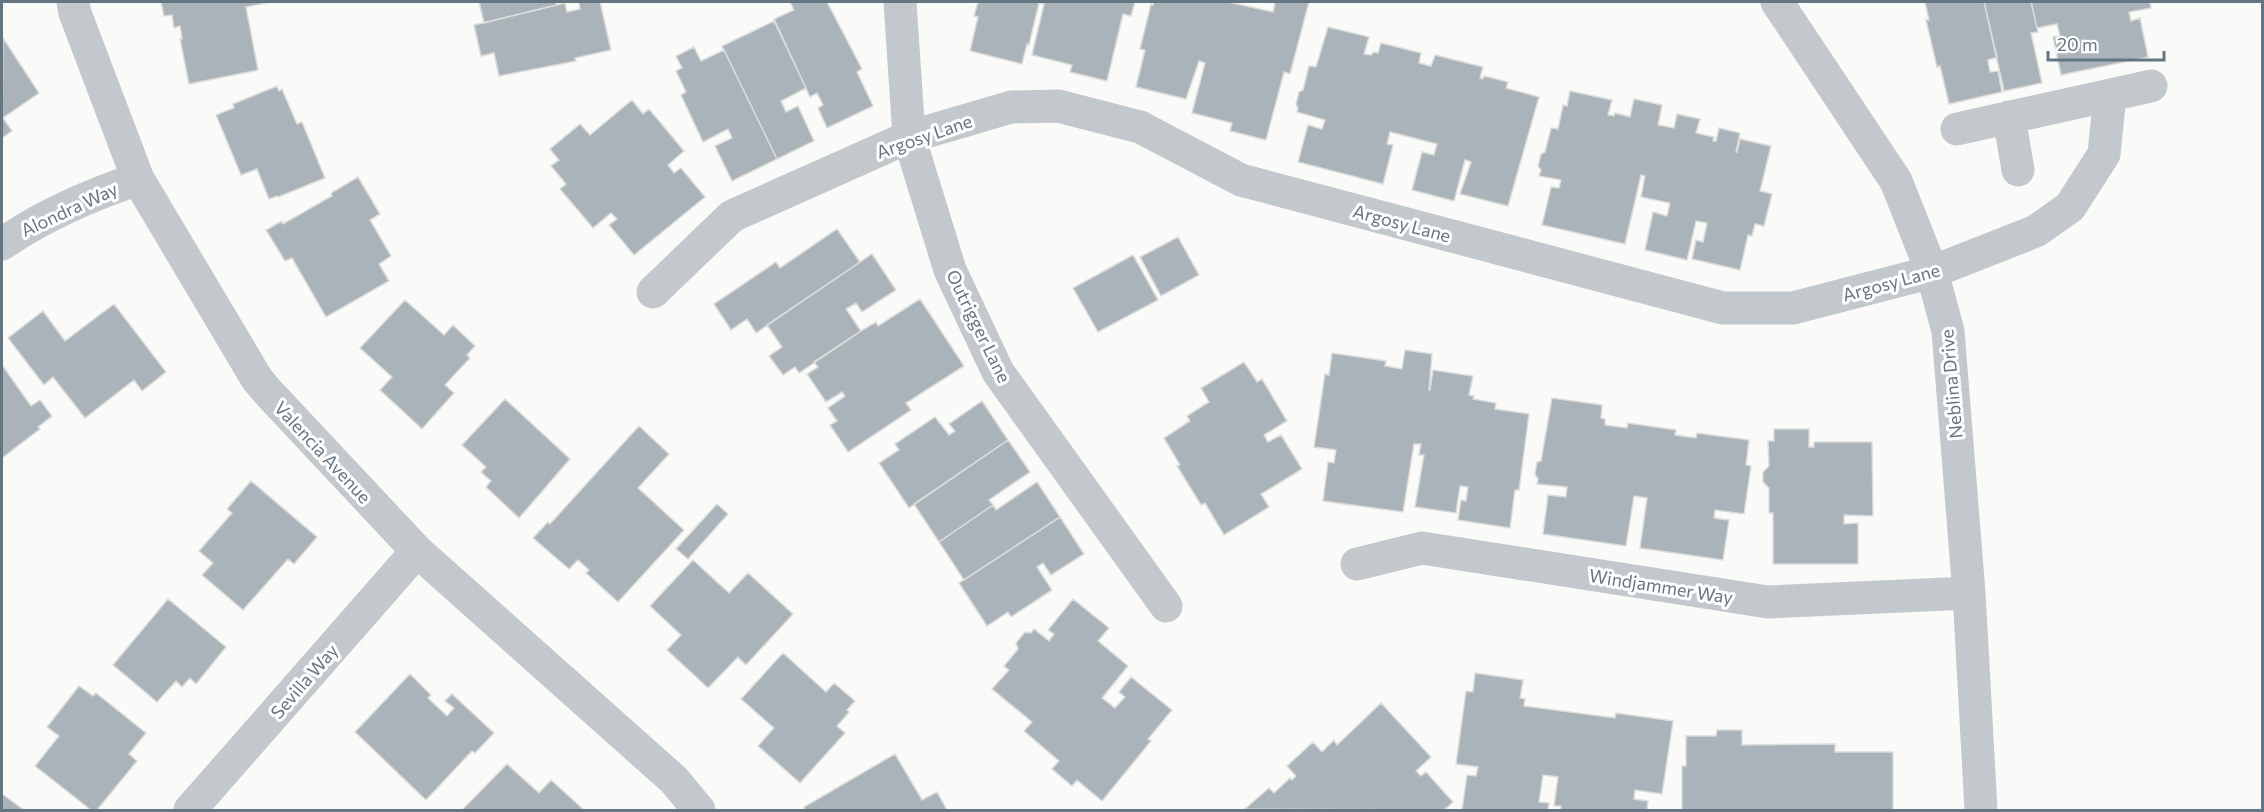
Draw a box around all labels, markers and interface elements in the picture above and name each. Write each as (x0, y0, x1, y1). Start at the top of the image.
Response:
scale bar (2048, 24, 2164, 62)
text: 20 m (2057, 33, 2098, 55)
street label: Argosy Lane (873, 109, 975, 163)
street label: Alondra Way (17, 177, 121, 241)
street label: Argosy Lane (1351, 199, 1453, 247)
street label: Argosy Lane (1840, 258, 1942, 306)
street label: Outrigger Lane (942, 266, 1016, 386)
street label: Neblina Drive (1935, 328, 1967, 440)
street label: Valencia Avenue (270, 396, 376, 508)
street label: Windjammer Way (1588, 564, 1734, 608)
street label: Sevilla Way (266, 639, 342, 723)

